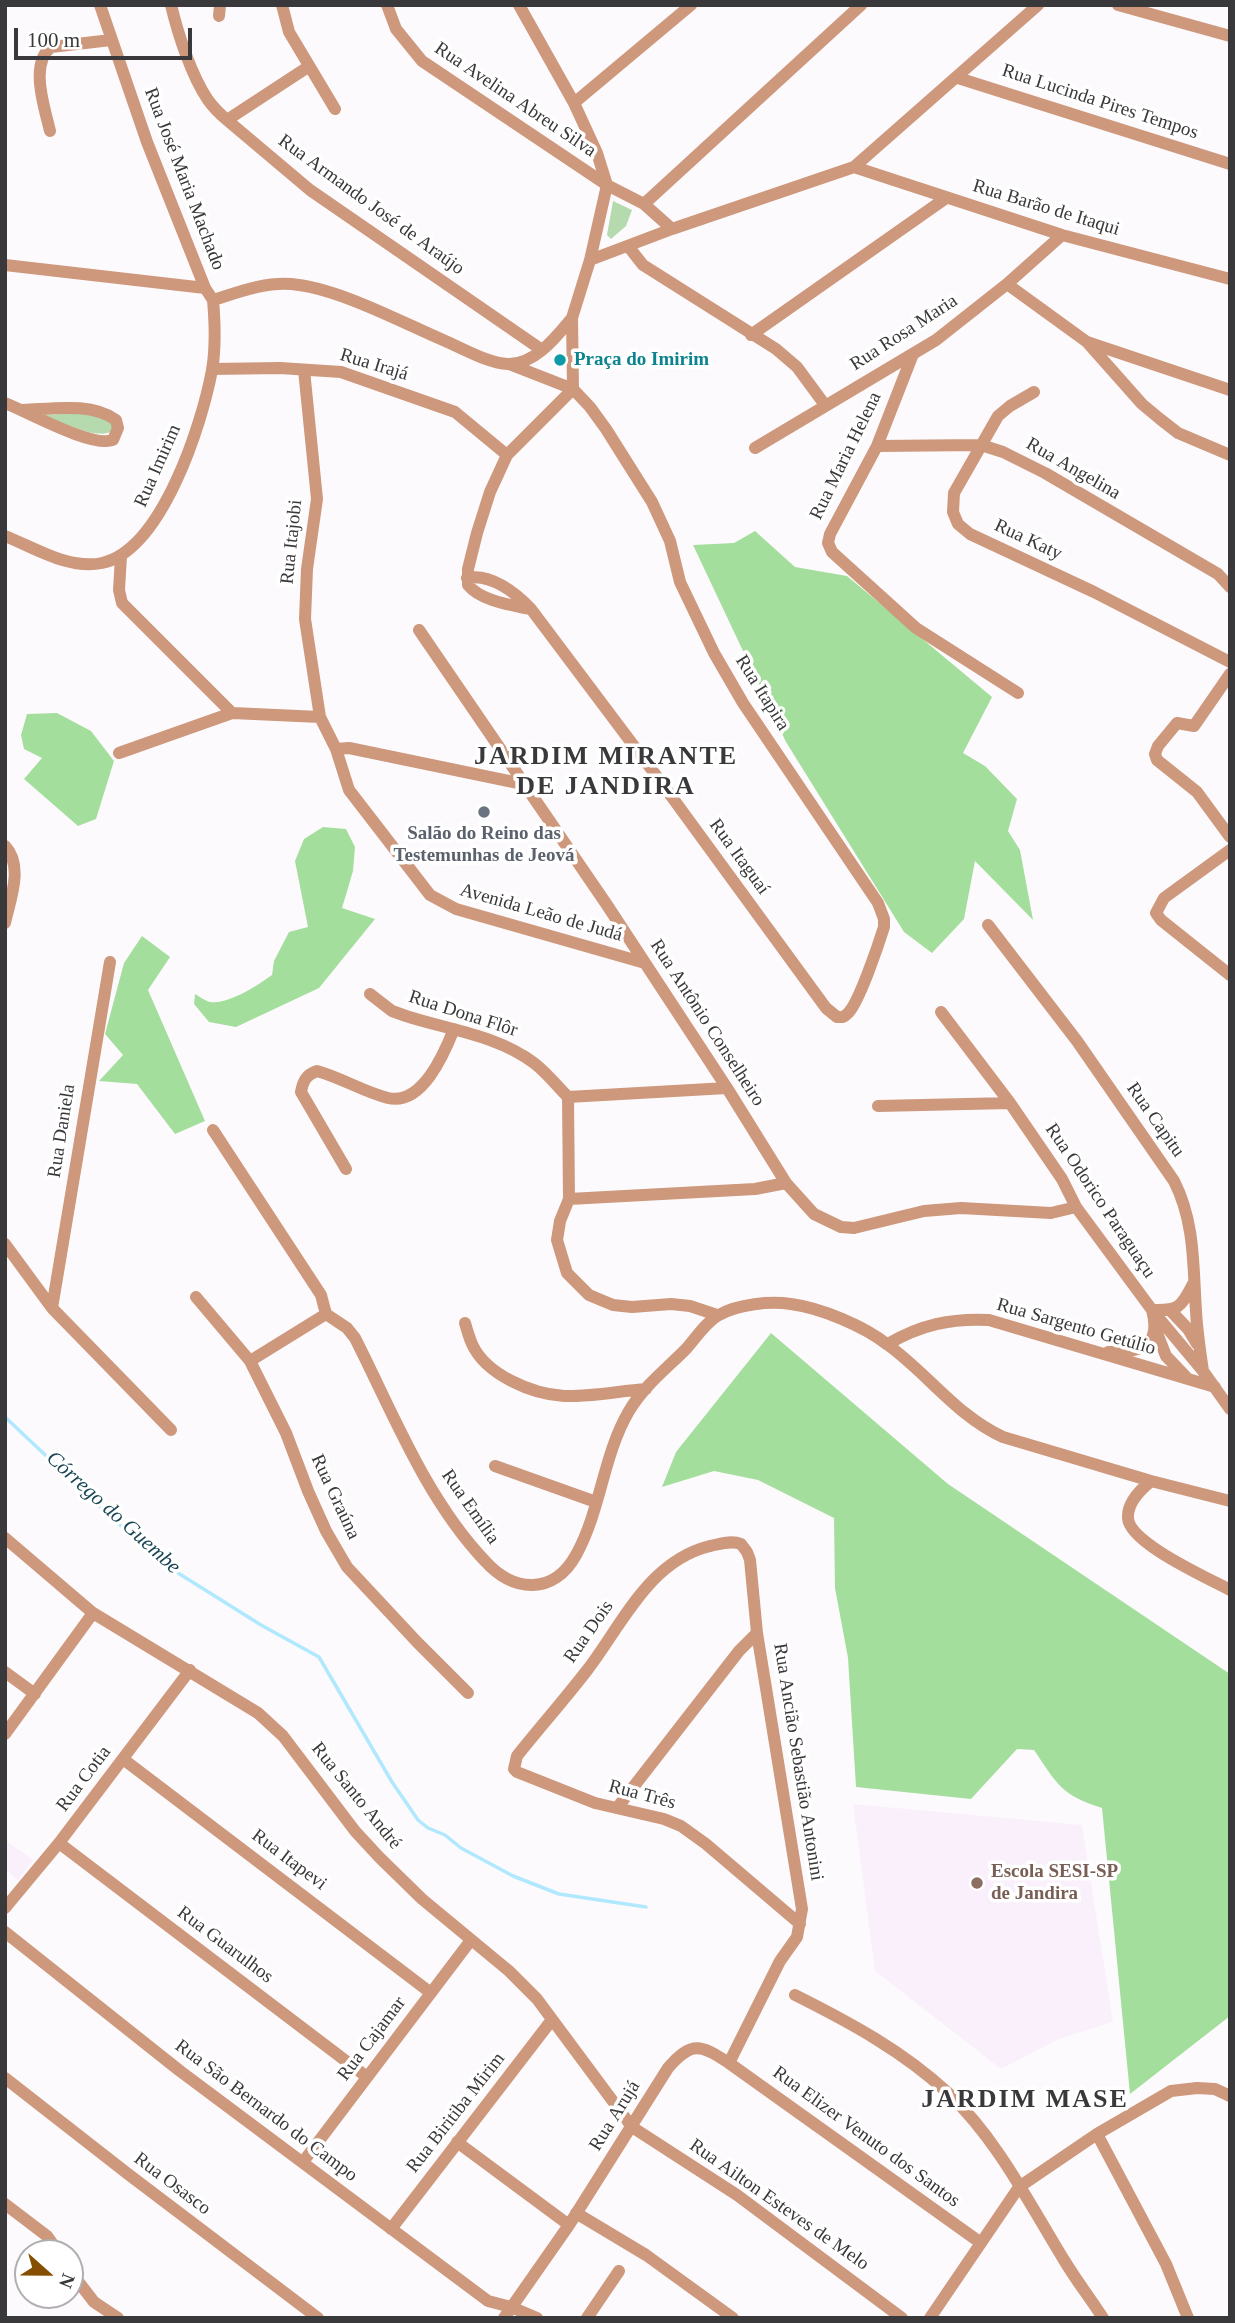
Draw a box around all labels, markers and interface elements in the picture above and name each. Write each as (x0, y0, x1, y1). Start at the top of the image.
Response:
scale bar (18, 14, 196, 58)
text: 100 m (27, 28, 80, 52)
street label: Rua Avelina Abreu Silva (430, 37, 600, 163)
street label: Rua Lucinda Pires Tempos (999, 59, 1201, 145)
street label: Rua José Maria Machado (139, 85, 229, 273)
street label: Rua Armando José de Araújo (273, 130, 469, 280)
street label: Rua Barão de Itaqui (970, 175, 1122, 241)
street label: Rua Rosa Maria (846, 290, 962, 376)
street label: Rua Irajá (337, 344, 411, 386)
place label: Praça do Imirim (574, 349, 709, 371)
marker: Praça do Imirim (552, 352, 568, 368)
street label: Rua Maria Helena (805, 388, 887, 524)
street label: Rua Imirim (130, 421, 186, 511)
street label: Rua Angelina (1022, 433, 1124, 505)
street label: Rua Itajobi (276, 499, 308, 585)
street label: Rua Katy (990, 514, 1066, 566)
street label: Rua Itapira (730, 651, 794, 735)
district label: JARDIM MIRANTE DE JANDIRA (476, 741, 736, 802)
marker: Salão do Reino das Testemunhas de Jeová (476, 804, 492, 820)
street label: Rua Itaguaí (704, 815, 774, 899)
place label: Salão do Reino das Testemunhas de Jeová (394, 823, 574, 867)
street label: Avenida Leão de Judá (457, 879, 625, 947)
street label: Rua Antônio Conselheiro (645, 935, 769, 1111)
street label: Rua Dona Flôr (406, 986, 520, 1042)
street label: Rua Capitu (1121, 1078, 1189, 1162)
street label: Rua Daniela (43, 1083, 81, 1179)
street label: Rua Odorico Paraguaçu (1040, 1119, 1160, 1283)
street label: Rua Sargento Getúlio (994, 1293, 1158, 1361)
water label: Córrego do Guembe (41, 1446, 185, 1580)
street label: Rua Graúna (305, 1451, 365, 1543)
street label: Rua Emília (436, 1465, 504, 1549)
street label: Rua Dois (559, 1596, 619, 1668)
street label: Rua Ancião Sebastião Antonini (768, 1642, 828, 1882)
street label: Rua Santo André (306, 1738, 406, 1854)
street label: Rua Cotia (52, 1742, 116, 1816)
street label: Rua Três (606, 1775, 678, 1815)
street label: Rua Itapevi (247, 1824, 331, 1896)
place label: Escola SESI-SP de Jandira (991, 1861, 1118, 1905)
marker: Escola SESI-SP de Jandira (969, 1875, 985, 1891)
street label: Rua Guarulhos (172, 1901, 278, 1989)
street label: Rua Cajamar (333, 1992, 411, 2086)
street label: Rua São Bernardo do Campo (170, 2035, 362, 2187)
street label: Rua Biritiba Mirim (402, 2048, 510, 2178)
street label: Rua Elizer Venuto dos Santos (768, 2061, 964, 2213)
street label: Rua Arujá (585, 2077, 645, 2155)
district label: JARDIM MASE (923, 2084, 1127, 2116)
street label: Rua Ailton Esteves de Melo (685, 2134, 873, 2276)
street label: Rua Osasco (129, 2148, 215, 2220)
north arrow (14, 2239, 84, 2309)
text: N (55, 2271, 79, 2291)

